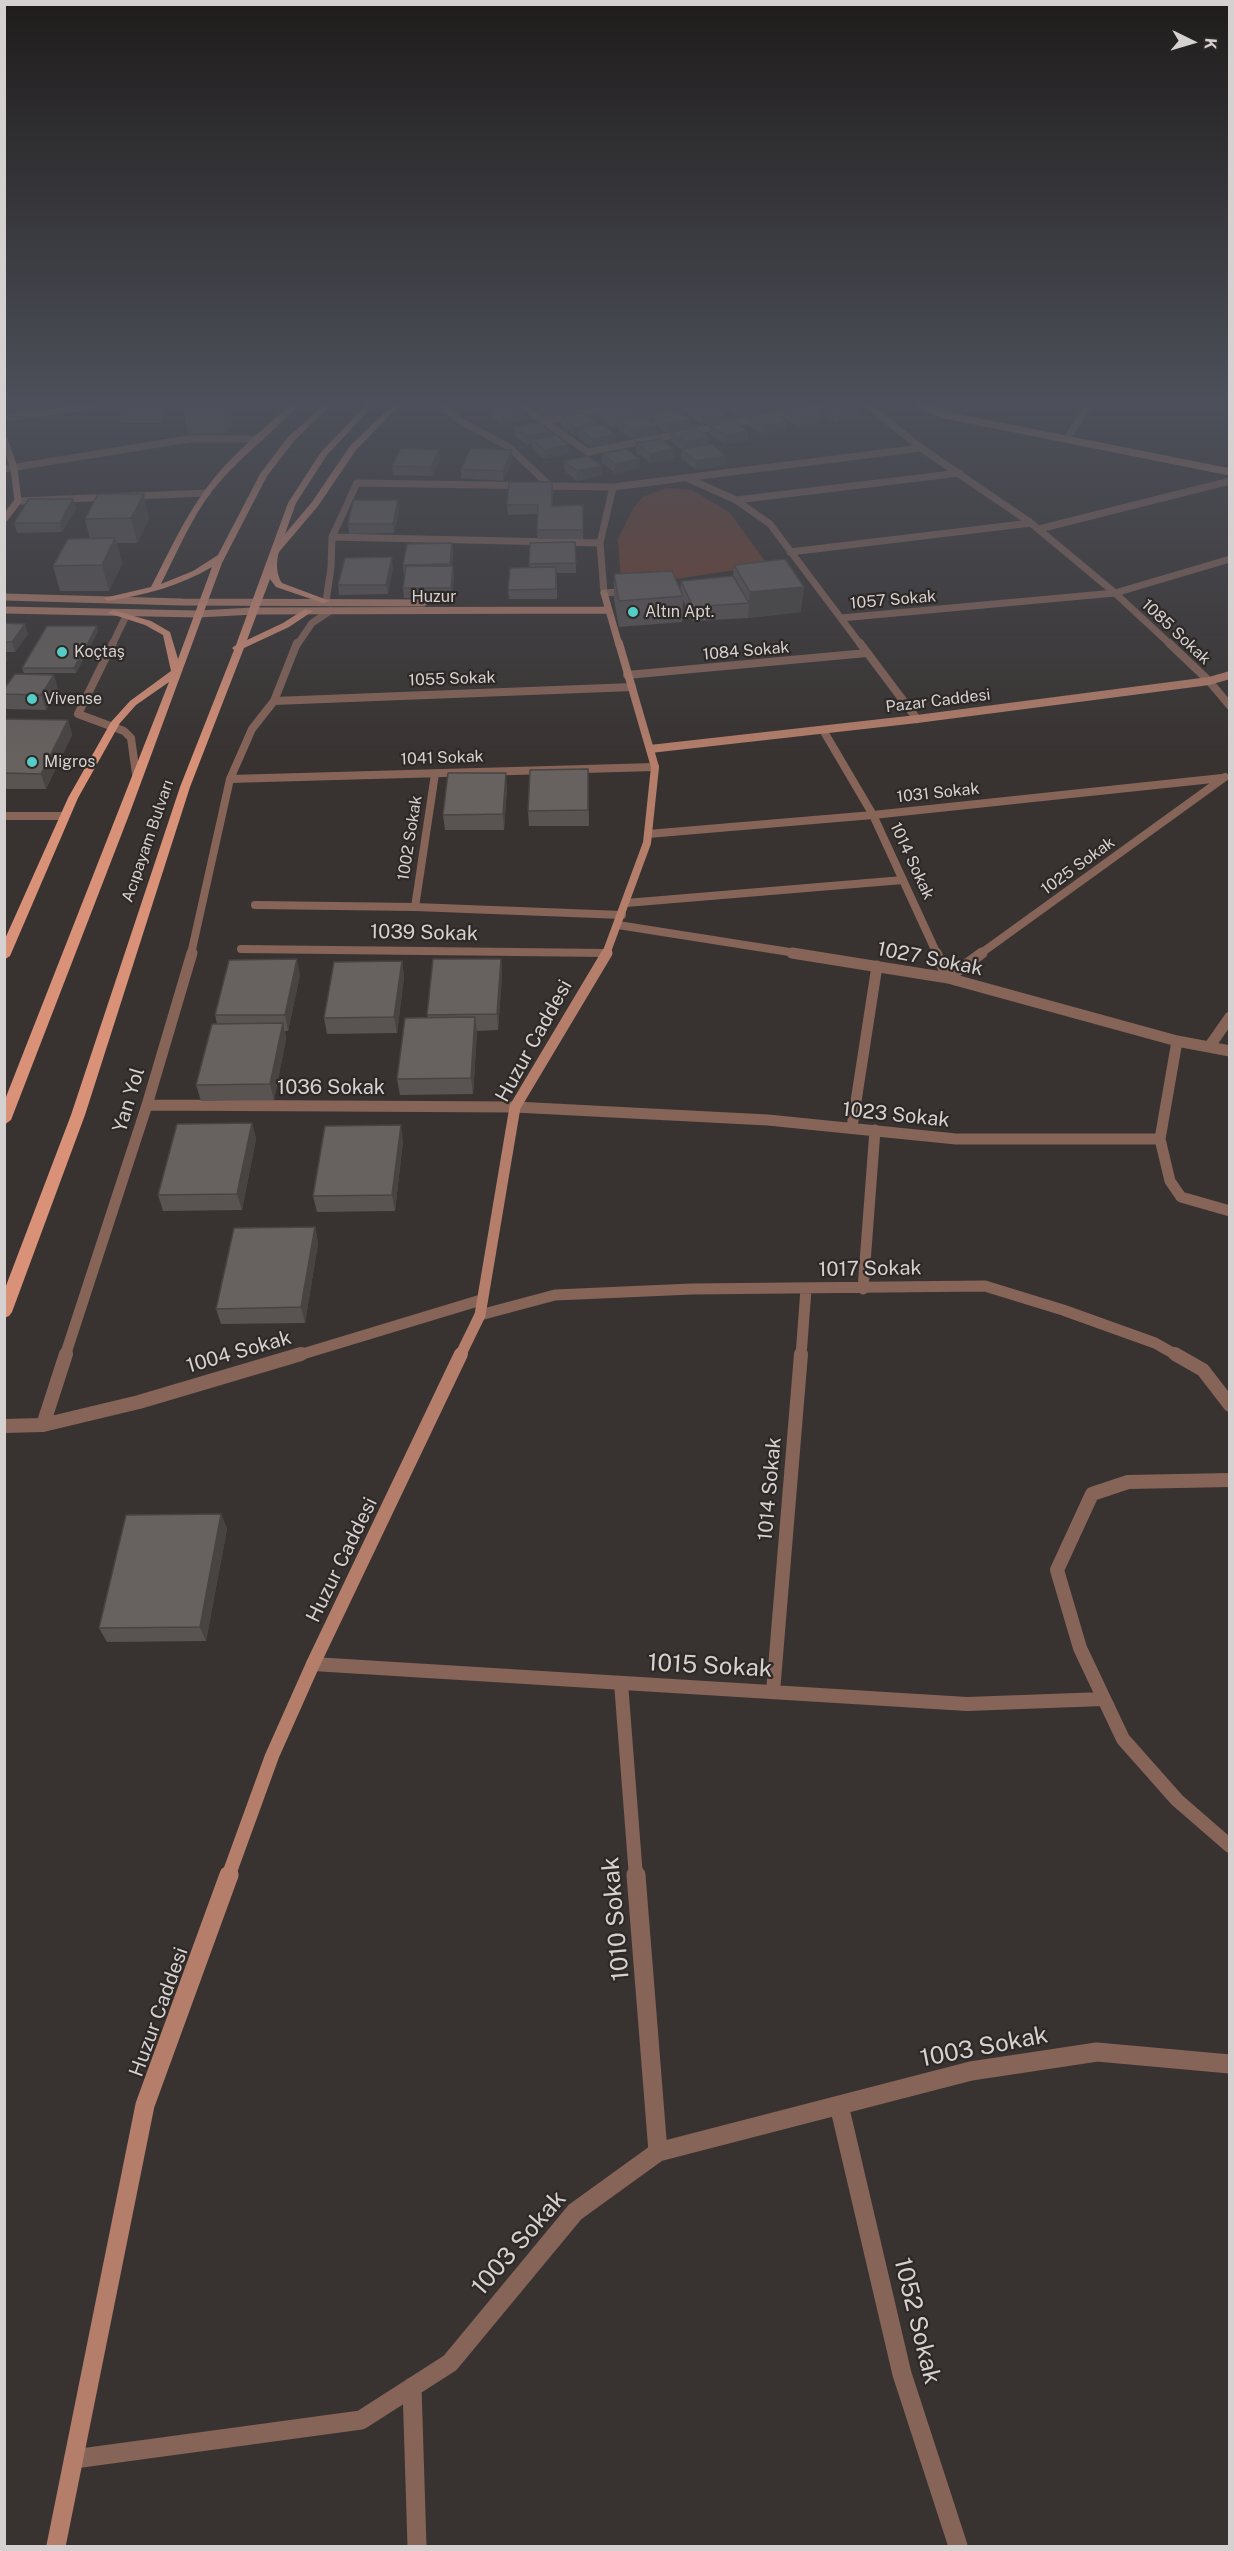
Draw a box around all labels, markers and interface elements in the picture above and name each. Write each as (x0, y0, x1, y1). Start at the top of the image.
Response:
north arrow (1162, 12, 1222, 72)
text: K (1200, 37, 1220, 50)
street label: Huzur (412, 587, 456, 607)
street label: 1057 Sokak (849, 587, 937, 613)
street label: 1085 Sokak (1138, 595, 1214, 669)
place label: Altın Apt. (645, 602, 714, 622)
marker: Altın Apt. (626, 605, 640, 619)
street label: 1084 Sokak (702, 638, 790, 664)
place label: Koçtaş (74, 642, 125, 662)
marker: Koçtaş (55, 645, 69, 659)
street label: 1055 Sokak (408, 668, 496, 690)
street label: Pazar Caddesi (884, 685, 992, 717)
place label: Vivense (44, 689, 102, 709)
marker: Vivense (25, 692, 39, 706)
street label: 1041 Sokak (400, 747, 484, 769)
place label: Migros (44, 752, 95, 772)
marker: Migros (25, 755, 39, 769)
street label: Acıpayam Bulvarı (118, 777, 178, 905)
street label: 1031 Sokak (896, 779, 980, 807)
street label: 1002 Sokak (394, 794, 426, 882)
street label: 1014 Sokak (886, 819, 938, 903)
street label: 1025 Sokak (1037, 833, 1119, 899)
street label: 1039 Sokak (370, 920, 478, 946)
street label: 1027 Sokak (875, 937, 985, 981)
street label: Huzur Caddesi (491, 976, 577, 1106)
street label: Yan Yol (108, 1065, 150, 1135)
street label: 1036 Sokak (277, 1076, 385, 1100)
street label: 1023 Sokak (841, 1097, 951, 1133)
street label: 1017 Sokak (818, 1256, 922, 1282)
street label: 1004 Sokak (184, 1326, 294, 1378)
street label: 1014 Sokak (754, 1436, 786, 1542)
street label: Huzur Caddesi (301, 1494, 383, 1626)
street label: 1015 Sokak (647, 1648, 773, 1684)
street label: 1010 Sokak (596, 1856, 636, 1982)
street label: Huzur Caddesi (124, 1944, 194, 2080)
street label: 1003 Sokak (918, 2021, 1050, 2073)
street label: 1003 Sokak (466, 2185, 572, 2301)
street label: 1052 Sokak (887, 2255, 947, 2387)

